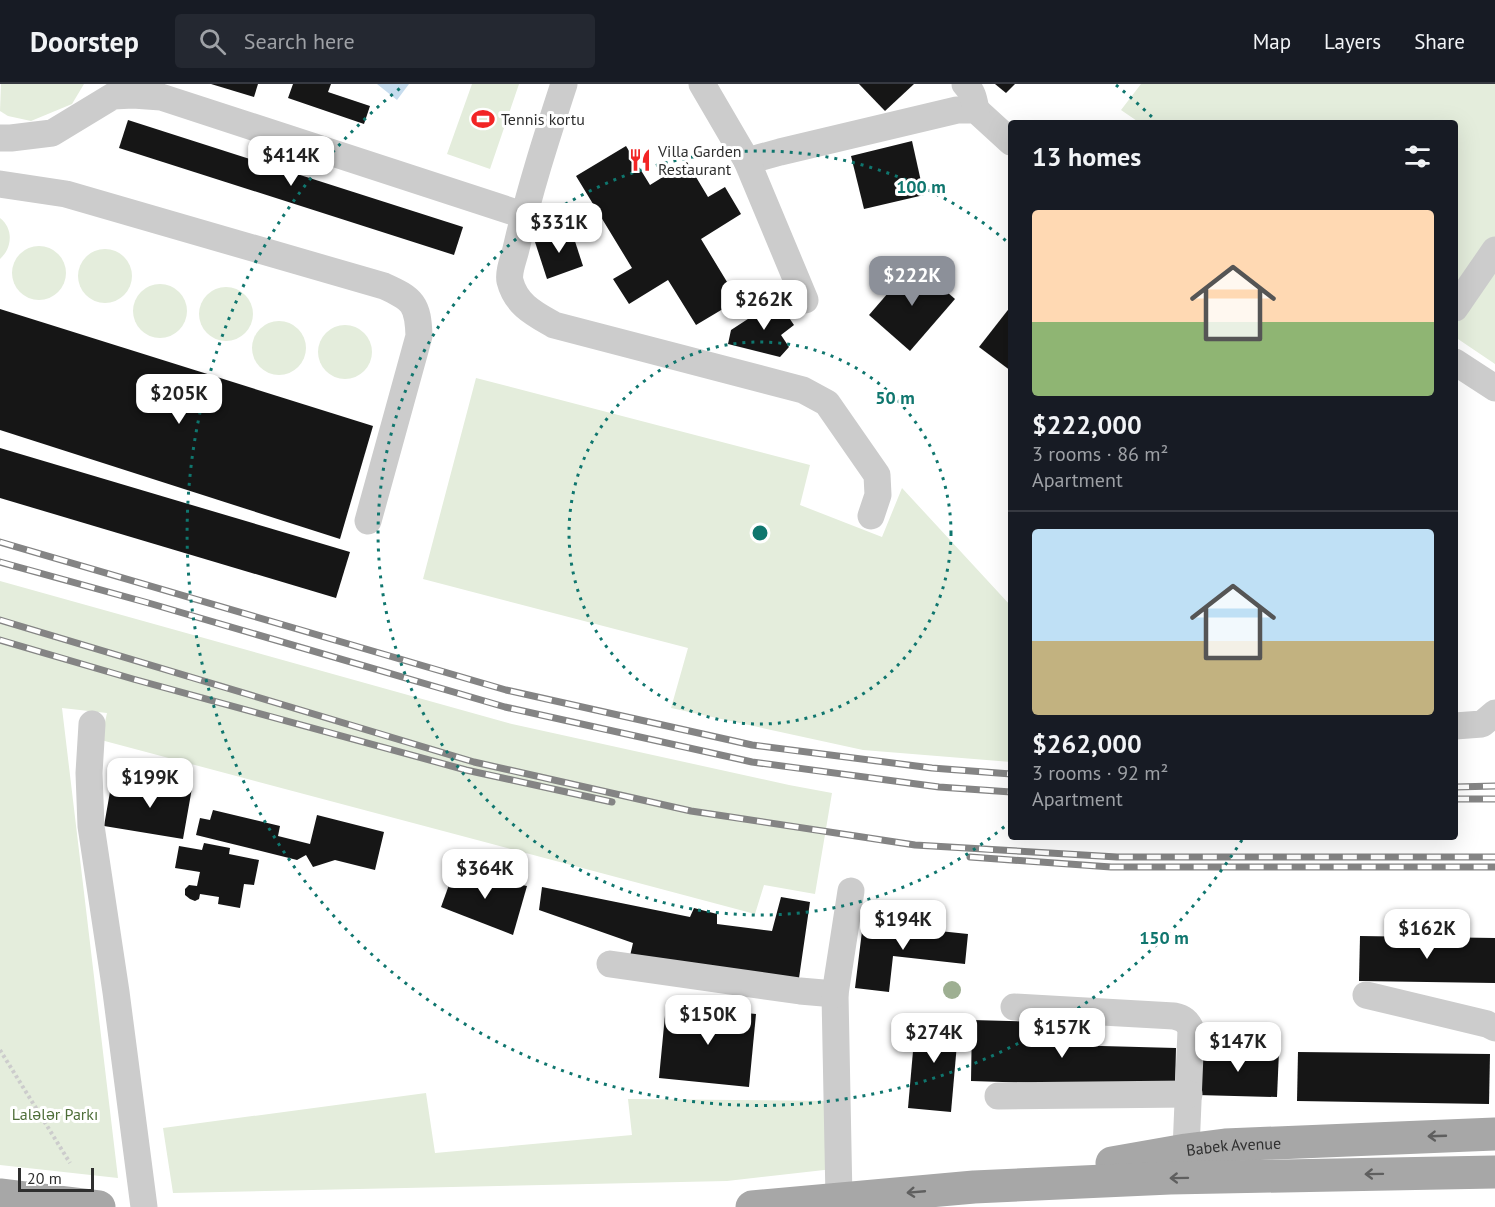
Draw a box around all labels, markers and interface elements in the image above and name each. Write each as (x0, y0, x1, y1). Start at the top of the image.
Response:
search box (175, 14, 595, 68)
text: Doorstep (30, 23, 139, 60)
icon: search (196, 25, 229, 58)
text: Search here (244, 27, 355, 55)
text: Map (1253, 28, 1291, 55)
text: Layers (1324, 28, 1381, 55)
text: Share (1414, 28, 1465, 55)
sports icon: Tennis kortu (470, 106, 496, 132)
place label: Tennis kortu (501, 109, 585, 129)
pin: $414K (249, 136, 333, 187)
text: 13 homes (1032, 140, 1141, 173)
icon: filters (1401, 140, 1434, 173)
place label: Villa Garden Restaurant (657, 141, 742, 179)
text: $414K (262, 142, 320, 168)
restaurant icon: Villa Garden Restaurant (627, 147, 653, 173)
text: 100 m (896, 175, 946, 198)
pin: $331K (517, 203, 601, 254)
text: $331K (530, 209, 588, 235)
icon: home (1179, 249, 1287, 357)
pin: $222K (870, 256, 954, 307)
text: $222K (883, 262, 941, 288)
pin: $262K (722, 280, 806, 331)
text: $262K (735, 286, 793, 312)
pin: $205K (137, 374, 221, 425)
text: $205K (150, 380, 208, 406)
text: 50 m (875, 386, 915, 409)
text: $222,000 (1032, 408, 1142, 441)
text: 3 rooms · 86 m² (1032, 441, 1168, 467)
text: Apartment (1032, 467, 1123, 493)
centre of rings (750, 523, 770, 543)
icon: home (1179, 568, 1287, 676)
text: $262,000 (1032, 727, 1142, 760)
pin: $199K (108, 758, 192, 809)
text: 3 rooms · 92 m² (1032, 760, 1168, 786)
text: $199K (121, 764, 179, 790)
text: Apartment (1032, 786, 1123, 812)
pin: $364K (443, 849, 527, 900)
text: $364K (456, 855, 514, 881)
pin: $194K (861, 900, 945, 951)
text: $194K (874, 906, 932, 932)
pin: $162K (1385, 909, 1469, 960)
text: $162K (1398, 915, 1456, 941)
text: 150 m (1139, 926, 1189, 949)
pin: $150K (666, 995, 750, 1046)
text: $150K (679, 1001, 737, 1027)
pin: $157K (1020, 1008, 1104, 1059)
pin: $274K (892, 1013, 976, 1064)
text: $157K (1033, 1014, 1091, 1040)
text: $274K (905, 1019, 963, 1045)
pin: $147K (1196, 1022, 1280, 1073)
text: $147K (1209, 1028, 1267, 1054)
park label: Lalələr Parkı (12, 1104, 98, 1124)
one-way arrow (1427, 1131, 1447, 1142)
street label: Babek Avenue (1185, 1133, 1281, 1160)
scale bar (18, 1165, 94, 1192)
text: 20 m (27, 1168, 62, 1188)
one-way arrow (1364, 1168, 1384, 1180)
one-way arrow (1169, 1172, 1189, 1183)
one-way arrow (907, 1187, 927, 1198)

